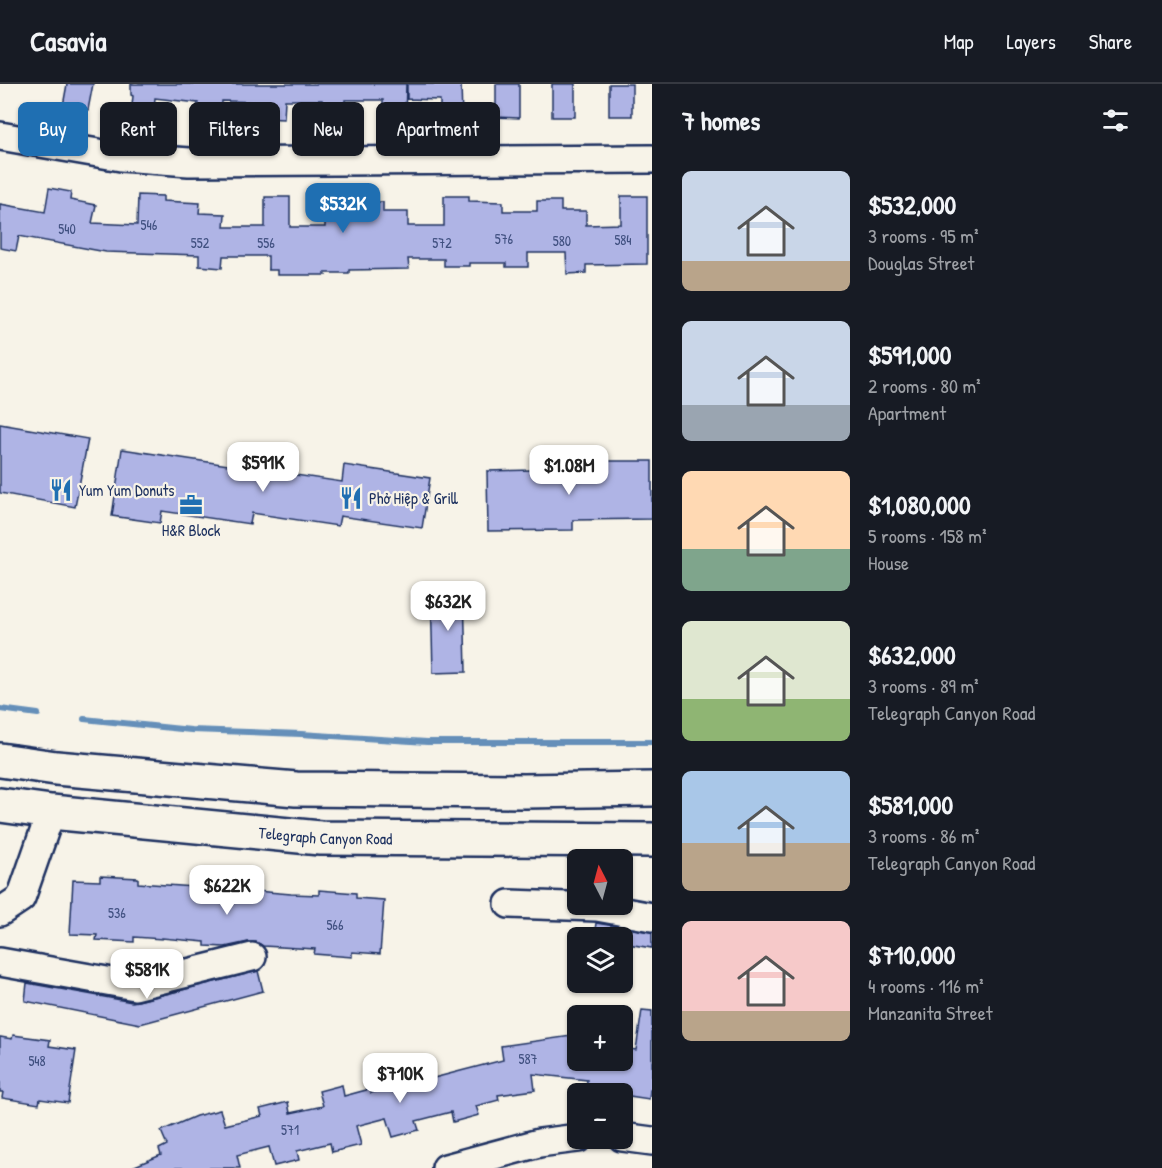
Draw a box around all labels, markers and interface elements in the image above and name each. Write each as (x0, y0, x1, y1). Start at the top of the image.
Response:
text: Casavia (30, 22, 107, 60)
text: Map (944, 27, 973, 56)
text: Layers (1006, 27, 1056, 56)
text: Share (1089, 27, 1132, 56)
chip: Buy (18, 102, 88, 156)
chip: Rent (100, 102, 177, 156)
chip: Filters (189, 102, 280, 156)
chip: New (292, 102, 364, 156)
chip: Apartment (376, 102, 500, 156)
text: 7 homes (682, 103, 760, 138)
icon: filters (1099, 104, 1132, 137)
pin: $532K (301, 183, 385, 234)
text: $532,000 (868, 187, 956, 222)
text: $532K (319, 189, 367, 216)
icon: home (730, 195, 802, 267)
house number: 546 (141, 215, 158, 234)
house number: 540 (58, 219, 76, 238)
text: 3 rooms · 95 m² (868, 222, 978, 249)
house number: 576 (495, 229, 514, 248)
house number: 584 (614, 230, 632, 249)
house number: 580 (553, 231, 571, 250)
house number: 552 (191, 233, 210, 252)
house number: 556 (257, 233, 275, 252)
house number: 572 (432, 233, 452, 252)
text: Douglas Street (868, 249, 974, 276)
text: $591,000 (868, 337, 951, 372)
icon: home (730, 345, 802, 417)
text: 2 rooms · 80 m² (868, 372, 981, 399)
text: Apartment (868, 399, 946, 426)
pin: $591K (221, 442, 305, 493)
pin: $1.08M (520, 445, 618, 496)
text: $591K (241, 448, 285, 475)
text: $1.08M (543, 451, 595, 478)
restaurant icon: Yum Yum Donuts (48, 477, 74, 503)
place label: Yum Yum Donuts (79, 479, 174, 501)
restaurant icon: Phở Hiệp & Grill (338, 485, 364, 511)
place label: Phở Hiệp & Grill (369, 487, 458, 509)
text: $1,080,000 (868, 487, 971, 522)
office icon: H&R Block (178, 492, 204, 518)
icon: home (730, 495, 802, 567)
place label: H&R Block (162, 519, 221, 541)
text: 5 rooms · 158 m² (868, 522, 987, 549)
text: House (868, 549, 909, 576)
pin: $632K (406, 581, 490, 632)
text: $632K (425, 587, 471, 614)
text: $632,000 (868, 637, 956, 672)
icon: home (730, 645, 802, 717)
text: 3 rooms · 89 m² (868, 672, 979, 699)
text: Telegraph Canyon Road (868, 699, 1035, 726)
text: $581,000 (868, 787, 953, 822)
icon: home (730, 795, 802, 867)
street label: Telegraph Canyon Road (257, 821, 392, 849)
text: 3 rooms · 86 m² (868, 822, 979, 849)
north arrow (567, 849, 633, 915)
map controls (567, 849, 633, 1149)
text: Telegraph Canyon Road (868, 849, 1035, 876)
pin: $622K (185, 865, 269, 916)
text: $622K (203, 871, 251, 898)
house number: 536 (108, 903, 126, 922)
house number: 566 (326, 915, 344, 934)
button: layers (567, 927, 633, 993)
text: $710,000 (868, 937, 955, 972)
icon: home (730, 945, 802, 1017)
pin: $581K (105, 949, 189, 1000)
text: $581K (125, 955, 169, 982)
text: 4 rooms · 116 m² (868, 972, 984, 999)
text: Manzanita Street (868, 999, 993, 1026)
button: + (567, 1005, 633, 1071)
house number: 587 (519, 1049, 538, 1068)
house number: 548 (28, 1051, 46, 1070)
pin: $710K (358, 1053, 442, 1104)
text: $710K (377, 1059, 423, 1086)
button: − (567, 1083, 633, 1149)
house number: 571 (281, 1120, 299, 1139)

